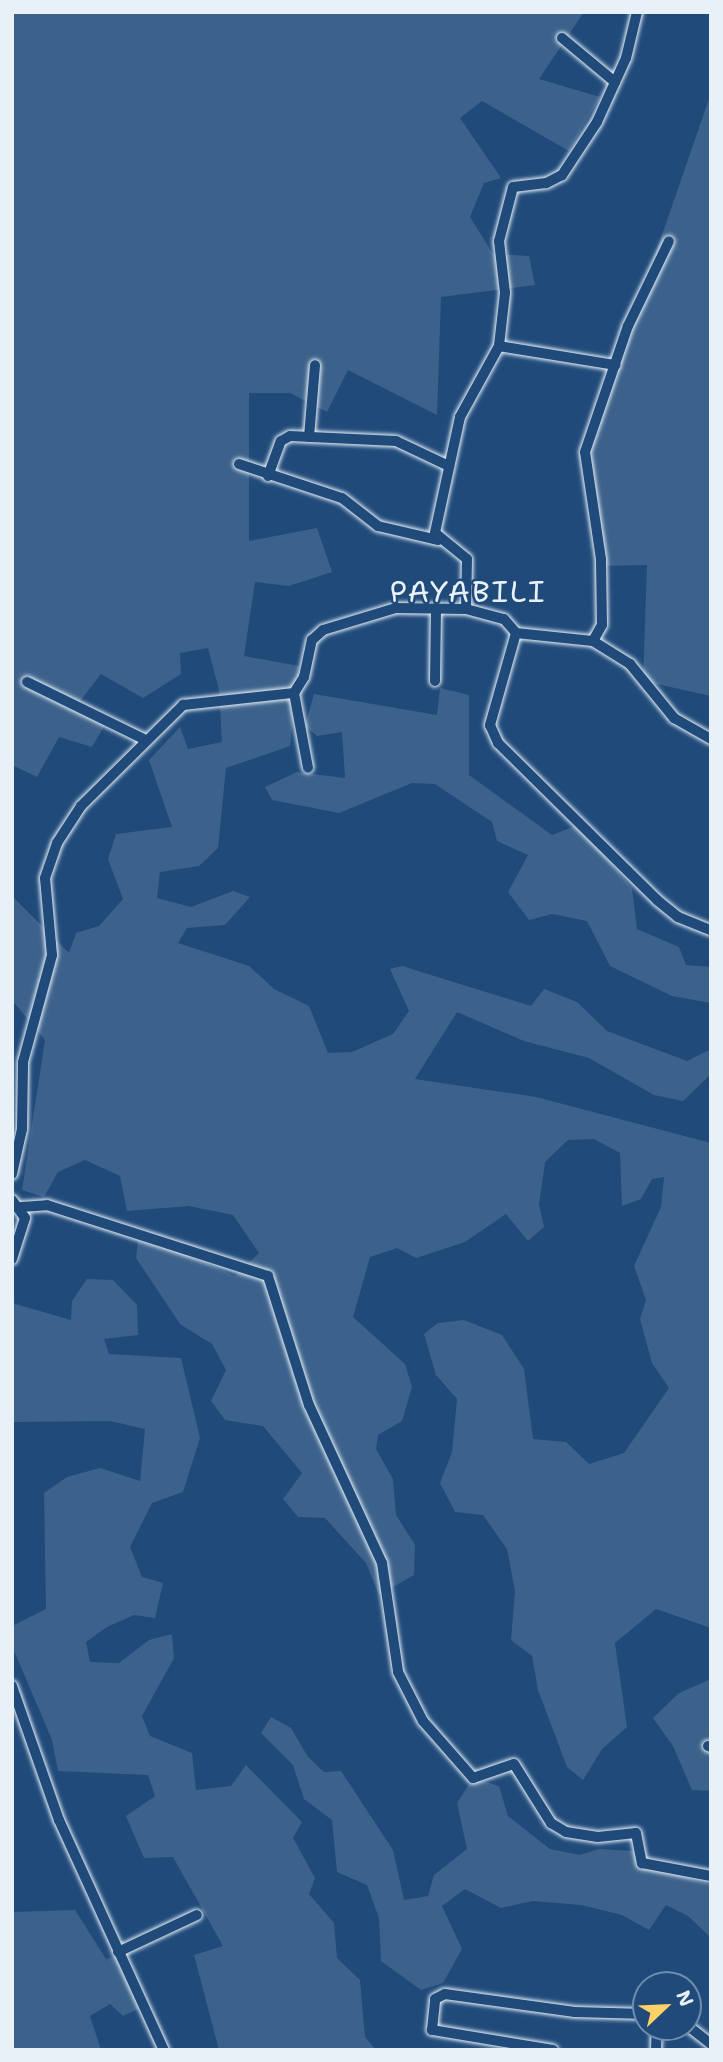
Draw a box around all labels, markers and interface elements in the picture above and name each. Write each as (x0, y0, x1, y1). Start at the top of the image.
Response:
district label: PAYABILI (390, 574, 546, 610)
north arrow (632, 1971, 702, 2041)
text: N (671, 1987, 699, 2010)

